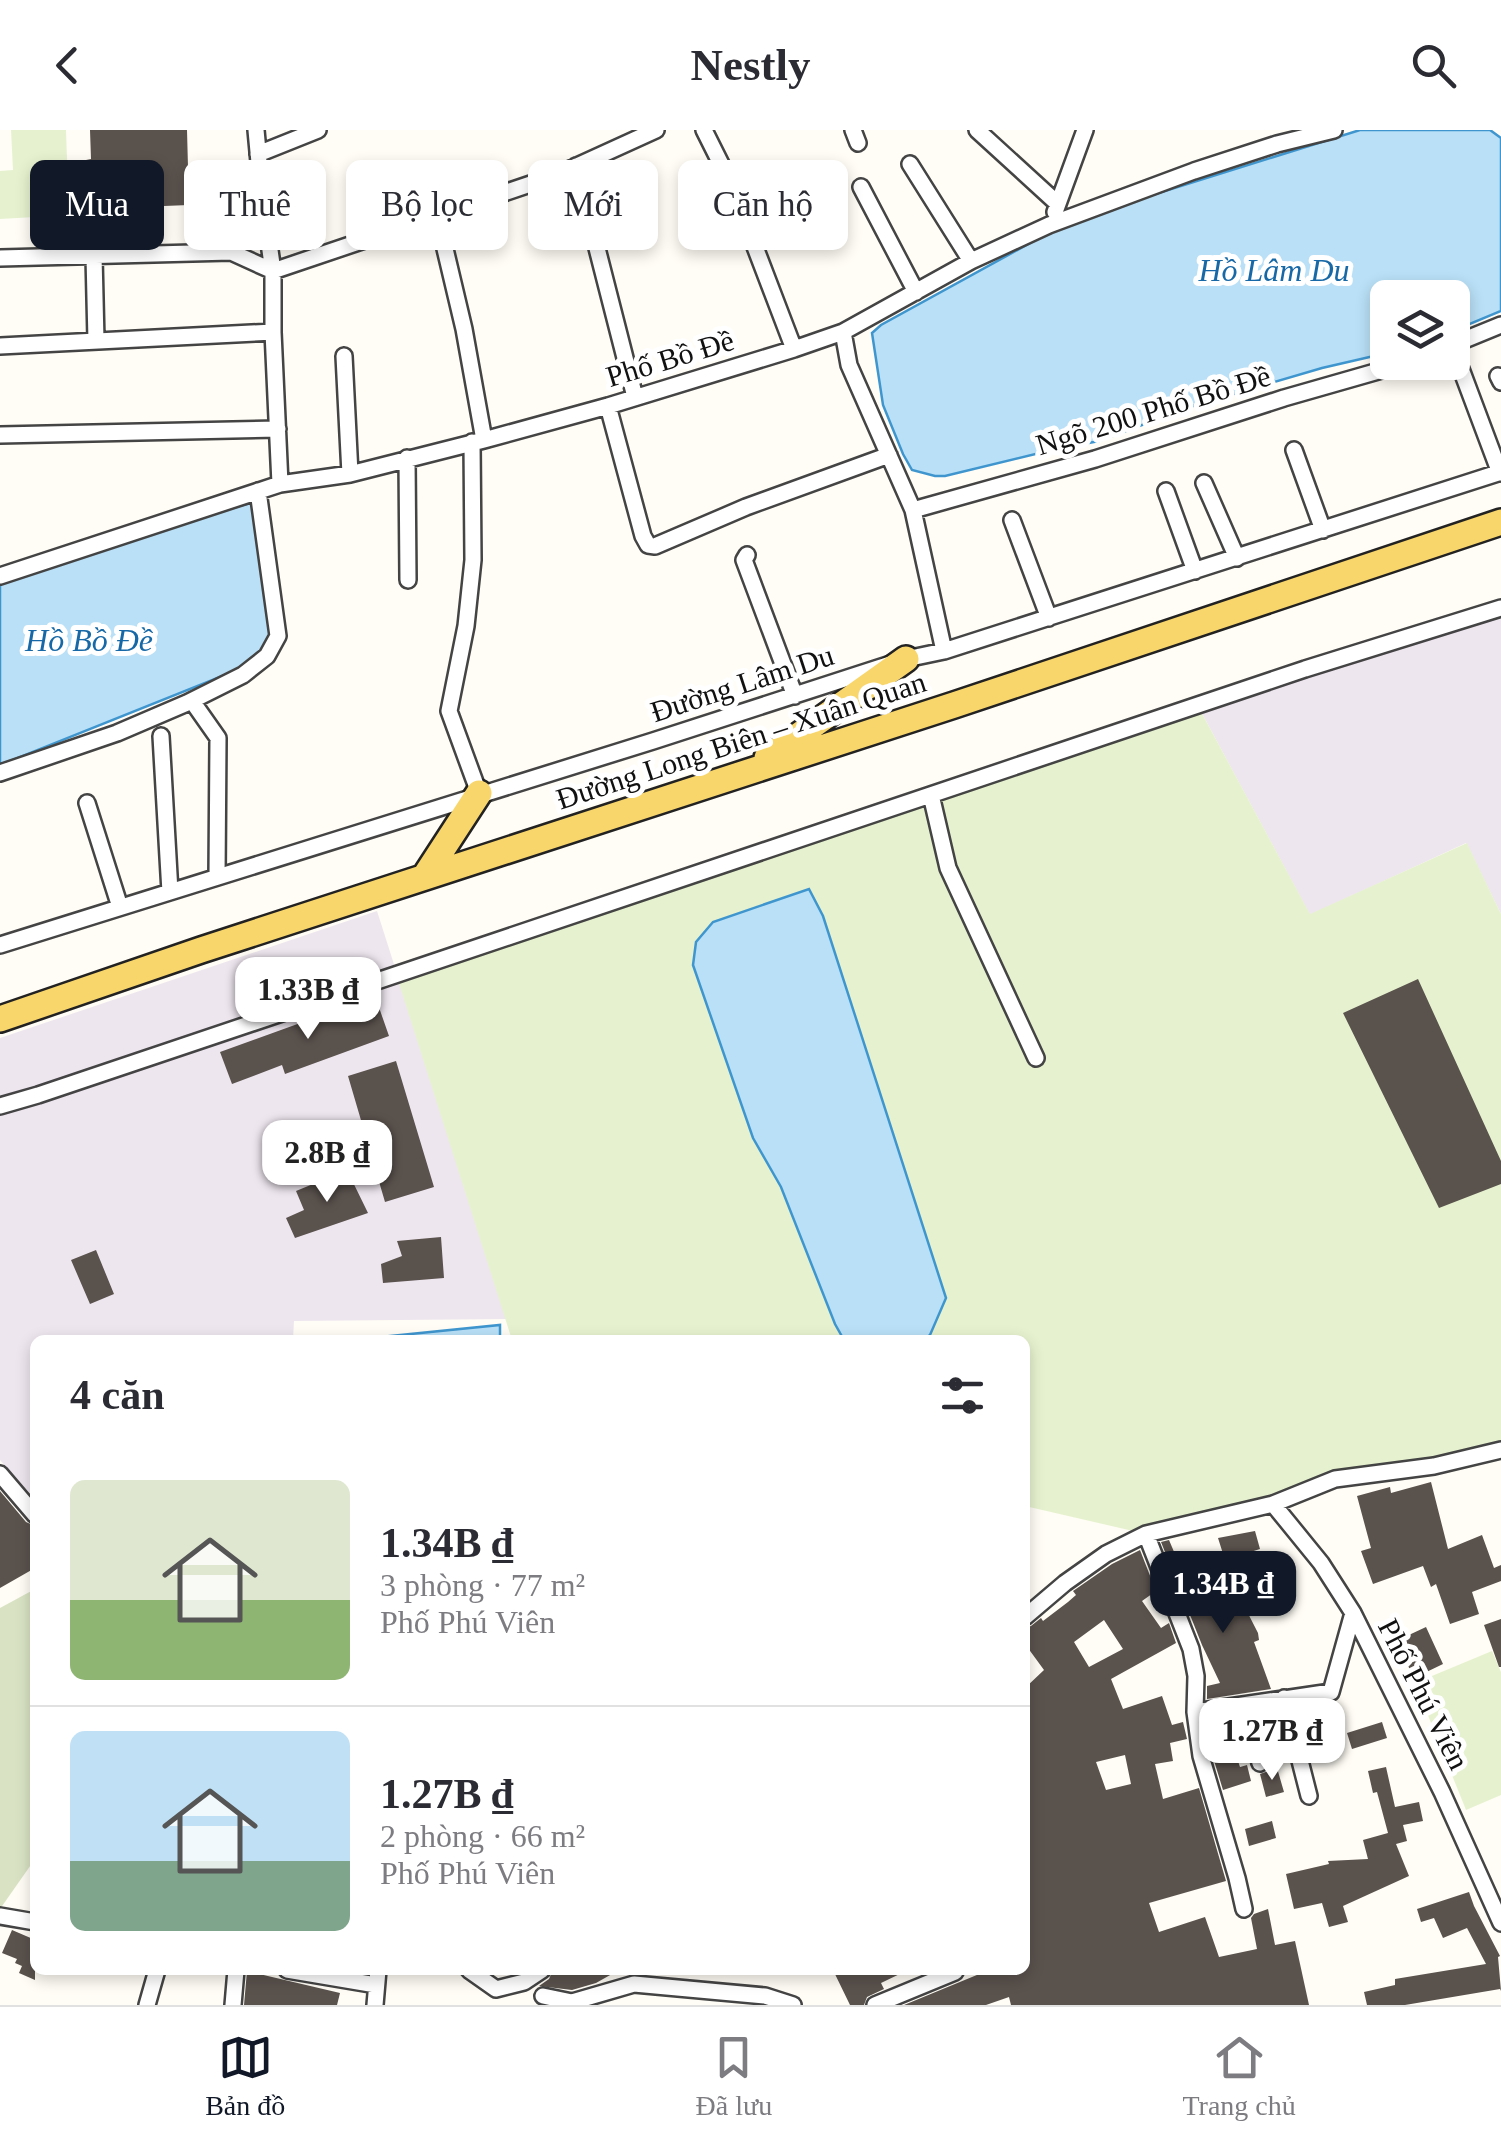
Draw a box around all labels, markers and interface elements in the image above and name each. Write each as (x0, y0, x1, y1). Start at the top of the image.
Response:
icon: back (40, 38, 95, 93)
icon: search (1406, 38, 1461, 93)
text: Nestly (691, 40, 810, 90)
chip: Mua (30, 160, 164, 250)
chip: Thuê (184, 160, 326, 250)
chip: Bộ lọc (346, 160, 508, 250)
chip: Mới (528, 160, 658, 250)
chip: Căn hộ (678, 160, 848, 250)
water label: Hồ Lâm Du (1197, 252, 1350, 288)
map controls (1370, 280, 1470, 380)
button: layers (1370, 280, 1470, 380)
street label: Phố Bồ Đề (602, 323, 738, 393)
street label: Ngõ 200 Phố Bồ Đề (1032, 359, 1274, 461)
water label: Hồ Bồ Đề (24, 622, 154, 658)
street label: Đường Lâm Du (646, 638, 838, 728)
street label: Đường Long Biên – Xuân Quan (552, 665, 930, 815)
pin: 1.33B ₫ (216, 957, 400, 1042)
text: 1.33B ₫ (257, 971, 359, 1007)
pin: 2.8B ₫ (246, 1120, 408, 1205)
text: 2.8B ₫ (284, 1134, 370, 1170)
icon: filters (935, 1368, 990, 1423)
text: 4 căn (70, 1372, 165, 1418)
icon: home (150, 1520, 270, 1640)
text: 1.34B ₫ (380, 1520, 514, 1566)
pin: 1.34B ₫ (1131, 1551, 1315, 1636)
text: 1.34B ₫ (1172, 1565, 1274, 1601)
text: 3 phòng · 77 m² (380, 1567, 585, 1603)
text: Phố Phú Viên (380, 1604, 555, 1640)
street label: Phố Phú Viên (1372, 1613, 1476, 1775)
pin: 1.27B ₫ (1180, 1698, 1364, 1783)
text: 1.27B ₫ (1221, 1712, 1323, 1748)
icon: home (150, 1771, 270, 1891)
text: 1.27B ₫ (380, 1771, 514, 1817)
text: 2 phòng · 66 m² (380, 1818, 585, 1854)
text: Phố Phú Viên (380, 1855, 555, 1891)
tab: Bản đồ (205, 2030, 285, 2122)
tab: Đã lưu (696, 2030, 772, 2122)
tab: Trang chủ (1183, 2030, 1296, 2122)

